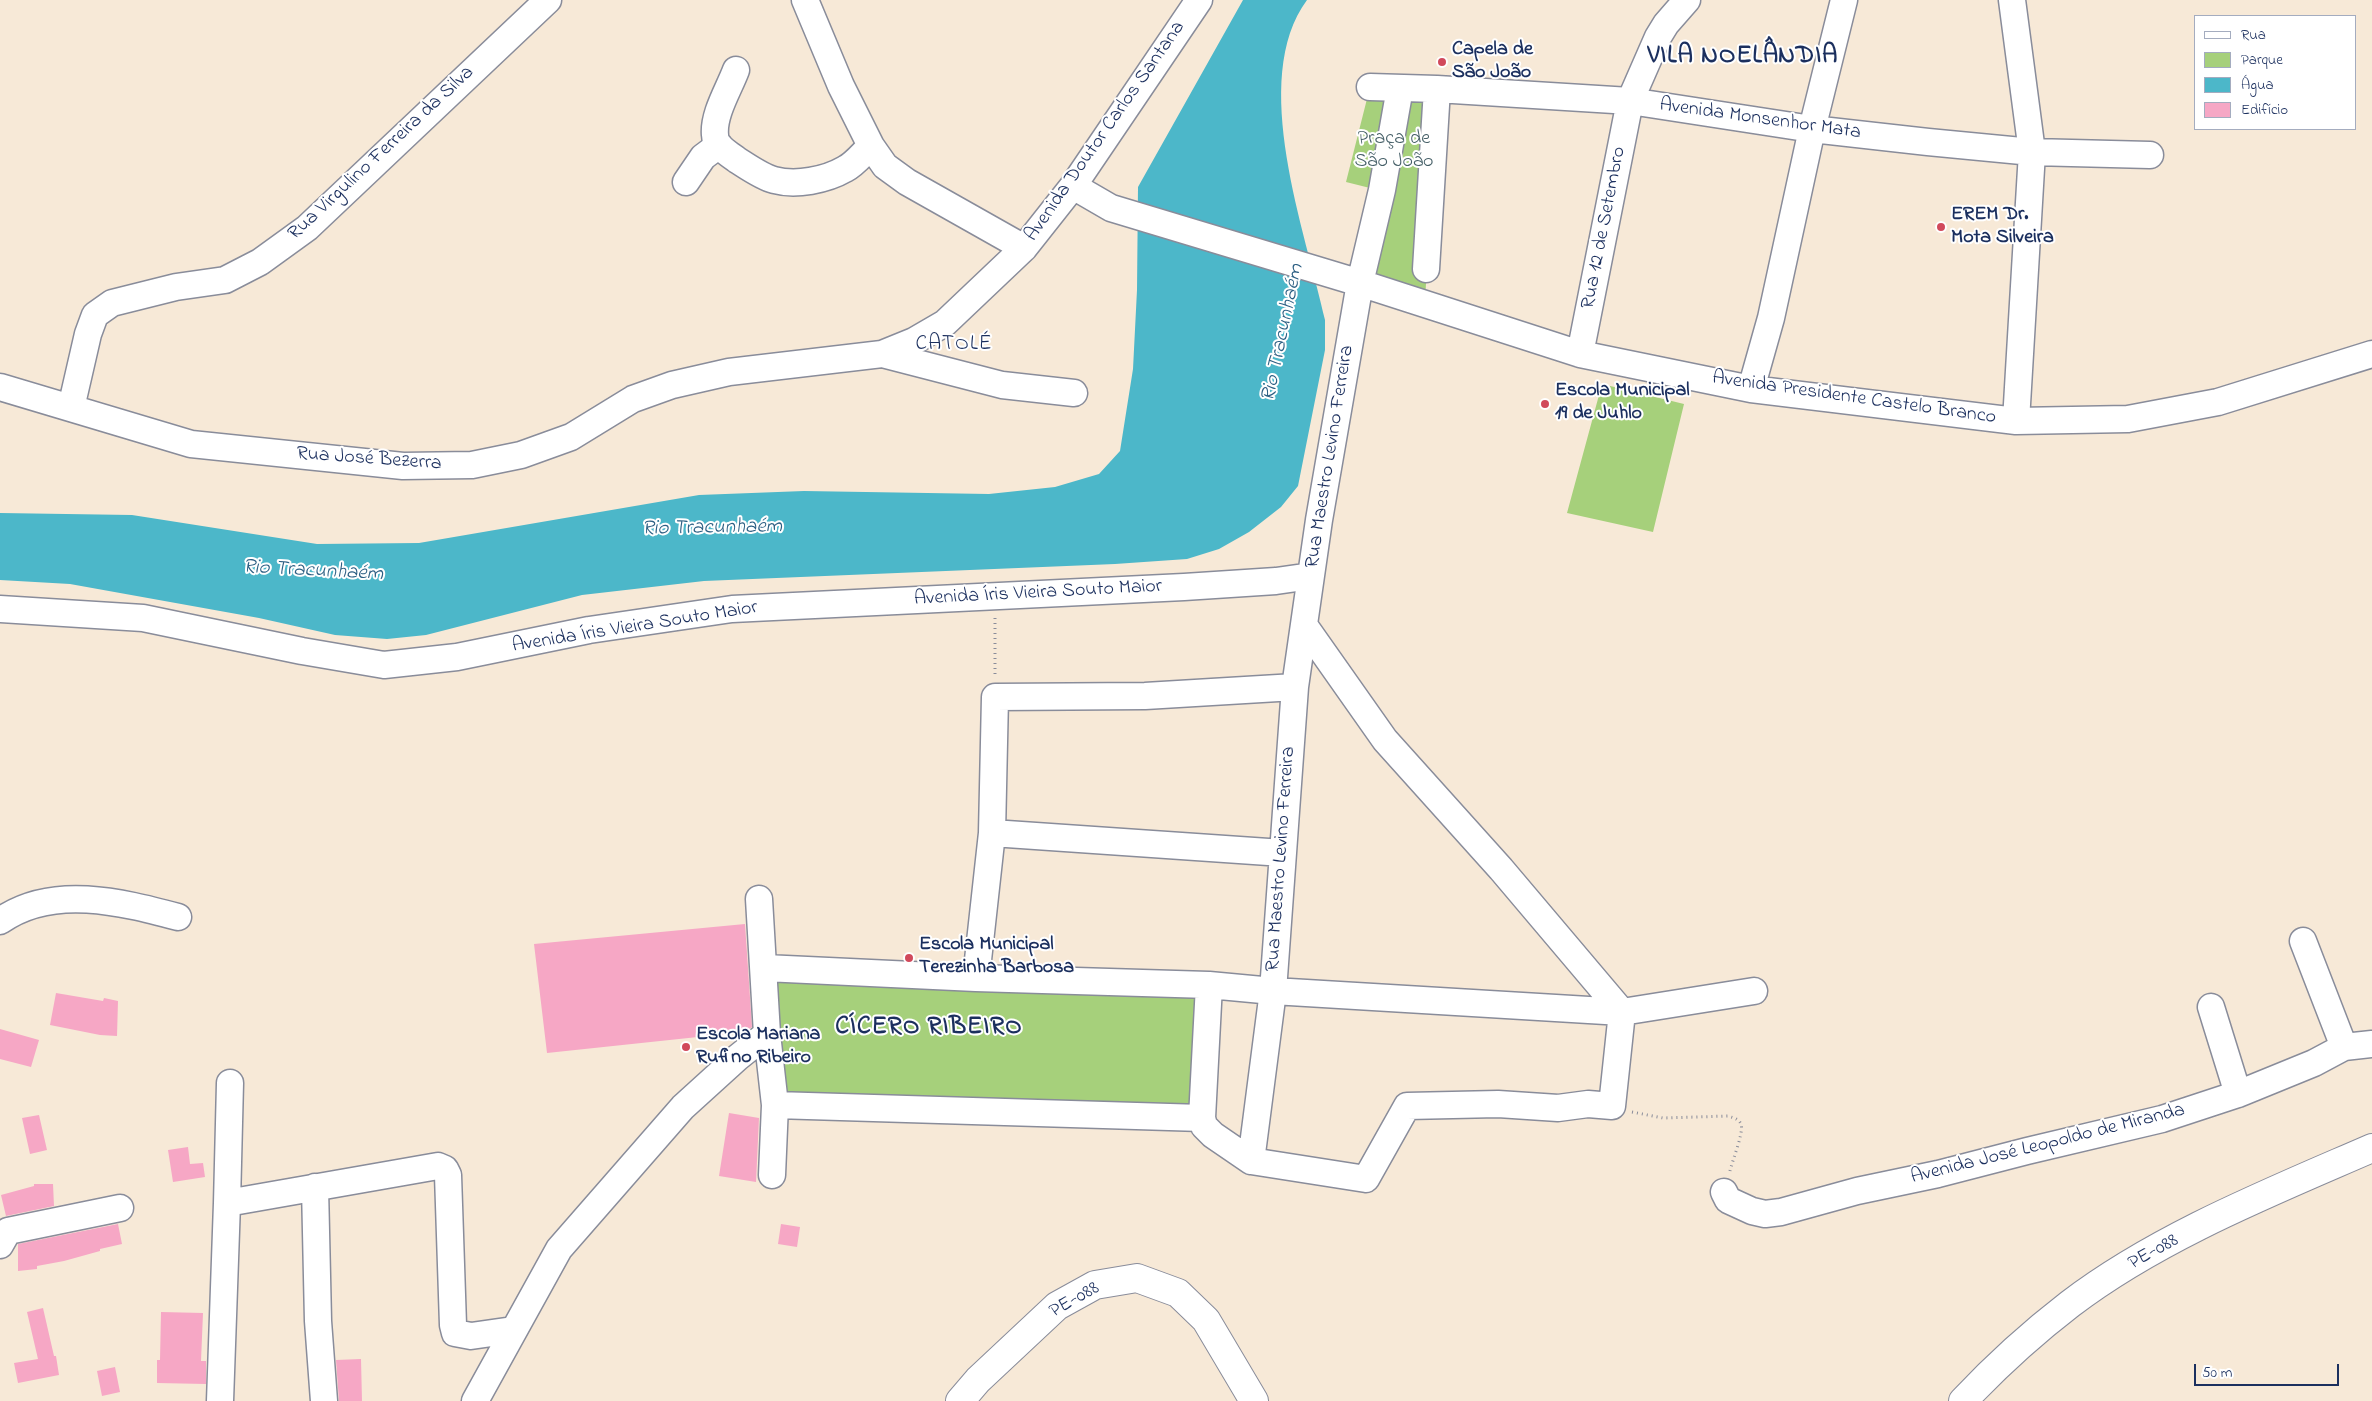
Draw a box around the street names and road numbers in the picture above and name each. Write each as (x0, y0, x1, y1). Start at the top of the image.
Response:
street label: Avenida Doutor Carlos Santana (1021, 17, 1191, 247)
street label: Rua Virgulino Ferreira da Silva (284, 62, 480, 246)
street label: Avenida Monsenhor Mata (1658, 94, 1862, 146)
street label: Rua 12 de Setembro (1577, 145, 1633, 311)
street label: Rua Maestro Levino Ferreira (1302, 344, 1360, 570)
street label: Avenida Presidente Castelo Branco (1711, 367, 1997, 431)
street label: Rua José Bezerra (296, 443, 442, 477)
street label: Avenida Íris Vieira Souto Maior (913, 576, 1163, 612)
street label: Avenida Íris Vieira Souto Maior (511, 597, 759, 659)
street label: Rua Maestro Levino Ferreira (1262, 746, 1302, 972)
street label: Avenida José Leopoldo de Miranda (1908, 1099, 2188, 1191)
street label: PE-088 (2125, 1230, 2183, 1276)
street label: PE-088 (1046, 1277, 1104, 1325)

